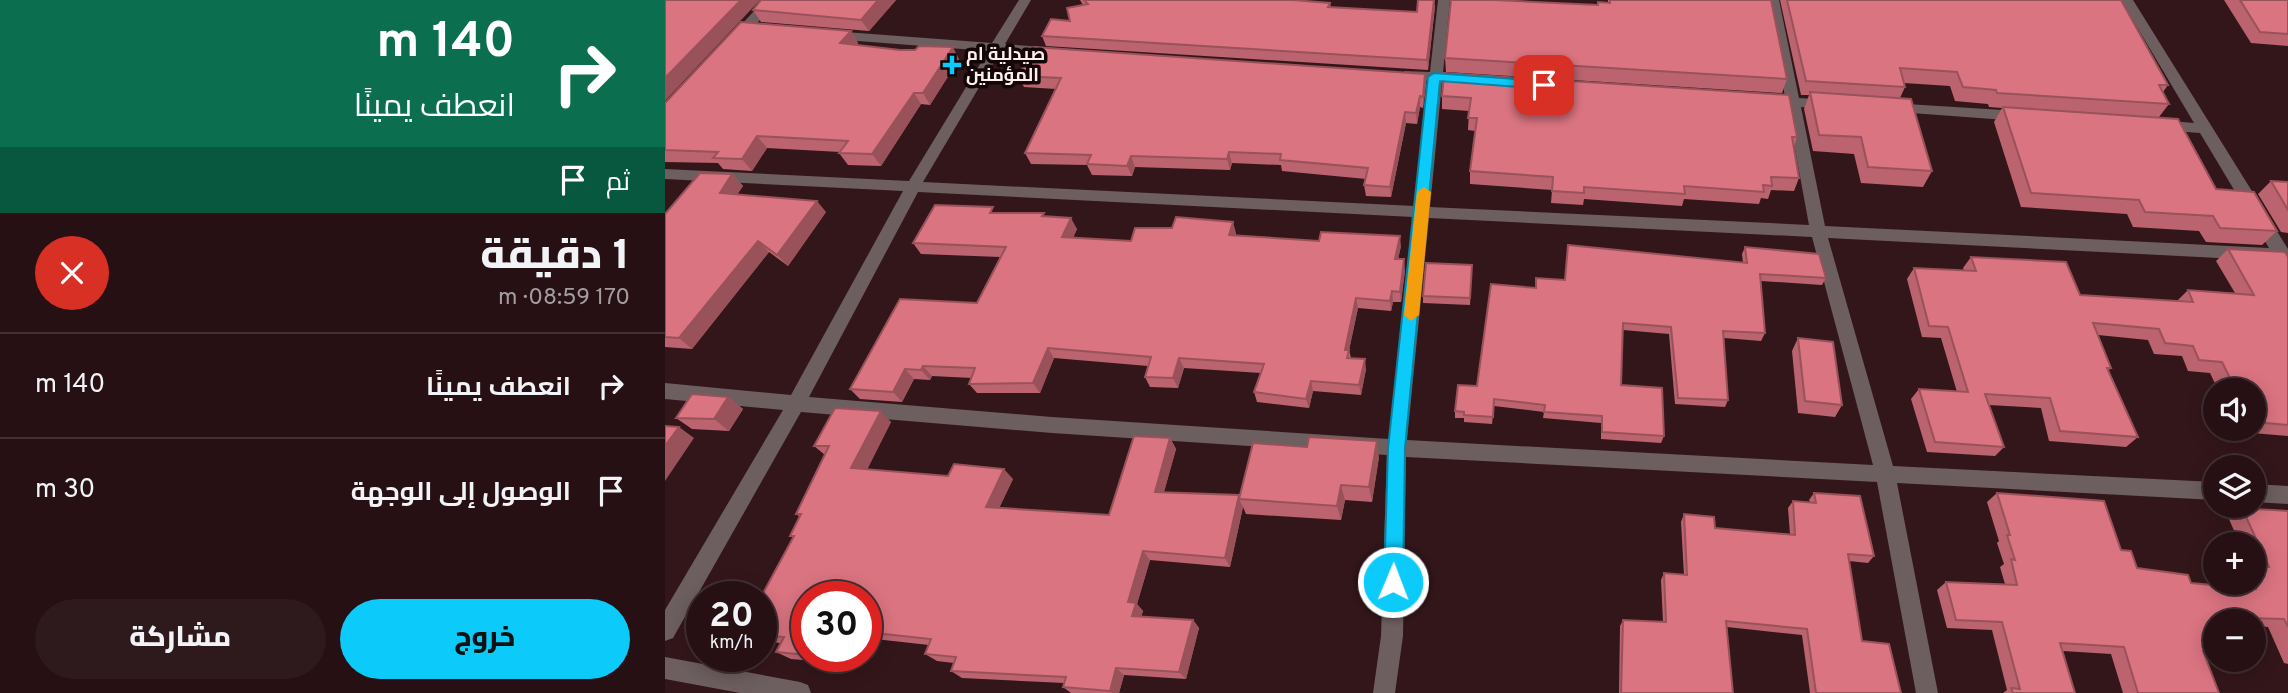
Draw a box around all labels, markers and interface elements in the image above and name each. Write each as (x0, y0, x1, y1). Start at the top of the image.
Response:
text: 140 m (376, 13, 515, 75)
icon: right (539, 28, 630, 119)
place label: صيدلية ام المؤمنين (966, 44, 1045, 88)
pin (1514, 55, 1574, 115)
marker: صيدلية ام المؤمنين (944, 57, 960, 73)
icon: arrive (1525, 66, 1563, 104)
text: انعطف يمينًا (354, 88, 515, 128)
icon: arrive (554, 161, 592, 199)
text: ثم (606, 167, 630, 200)
text: 1 دقيقة (480, 231, 630, 284)
button: close (35, 236, 109, 310)
text: 170 m · 08:59 (498, 284, 630, 313)
icon: right (592, 367, 630, 405)
text: 140 m (35, 369, 105, 402)
text: انعطف يمينًا (426, 372, 571, 405)
map controls (2203, 378, 2266, 672)
button: sound (2203, 378, 2266, 441)
button: layers (2203, 455, 2266, 518)
icon: arrive (592, 472, 630, 510)
text: 30 m (35, 474, 95, 507)
text: الوصول إلى الوجهة (351, 477, 571, 510)
button: + (2203, 532, 2266, 595)
position arrow (1356, 545, 1430, 619)
speed limit sign: 30 (791, 581, 882, 672)
text: 20 (709, 595, 754, 639)
button: مشاركة (35, 599, 326, 679)
button: خروج (340, 599, 630, 679)
button: − (2203, 609, 2266, 672)
text: km/h (710, 632, 753, 655)

